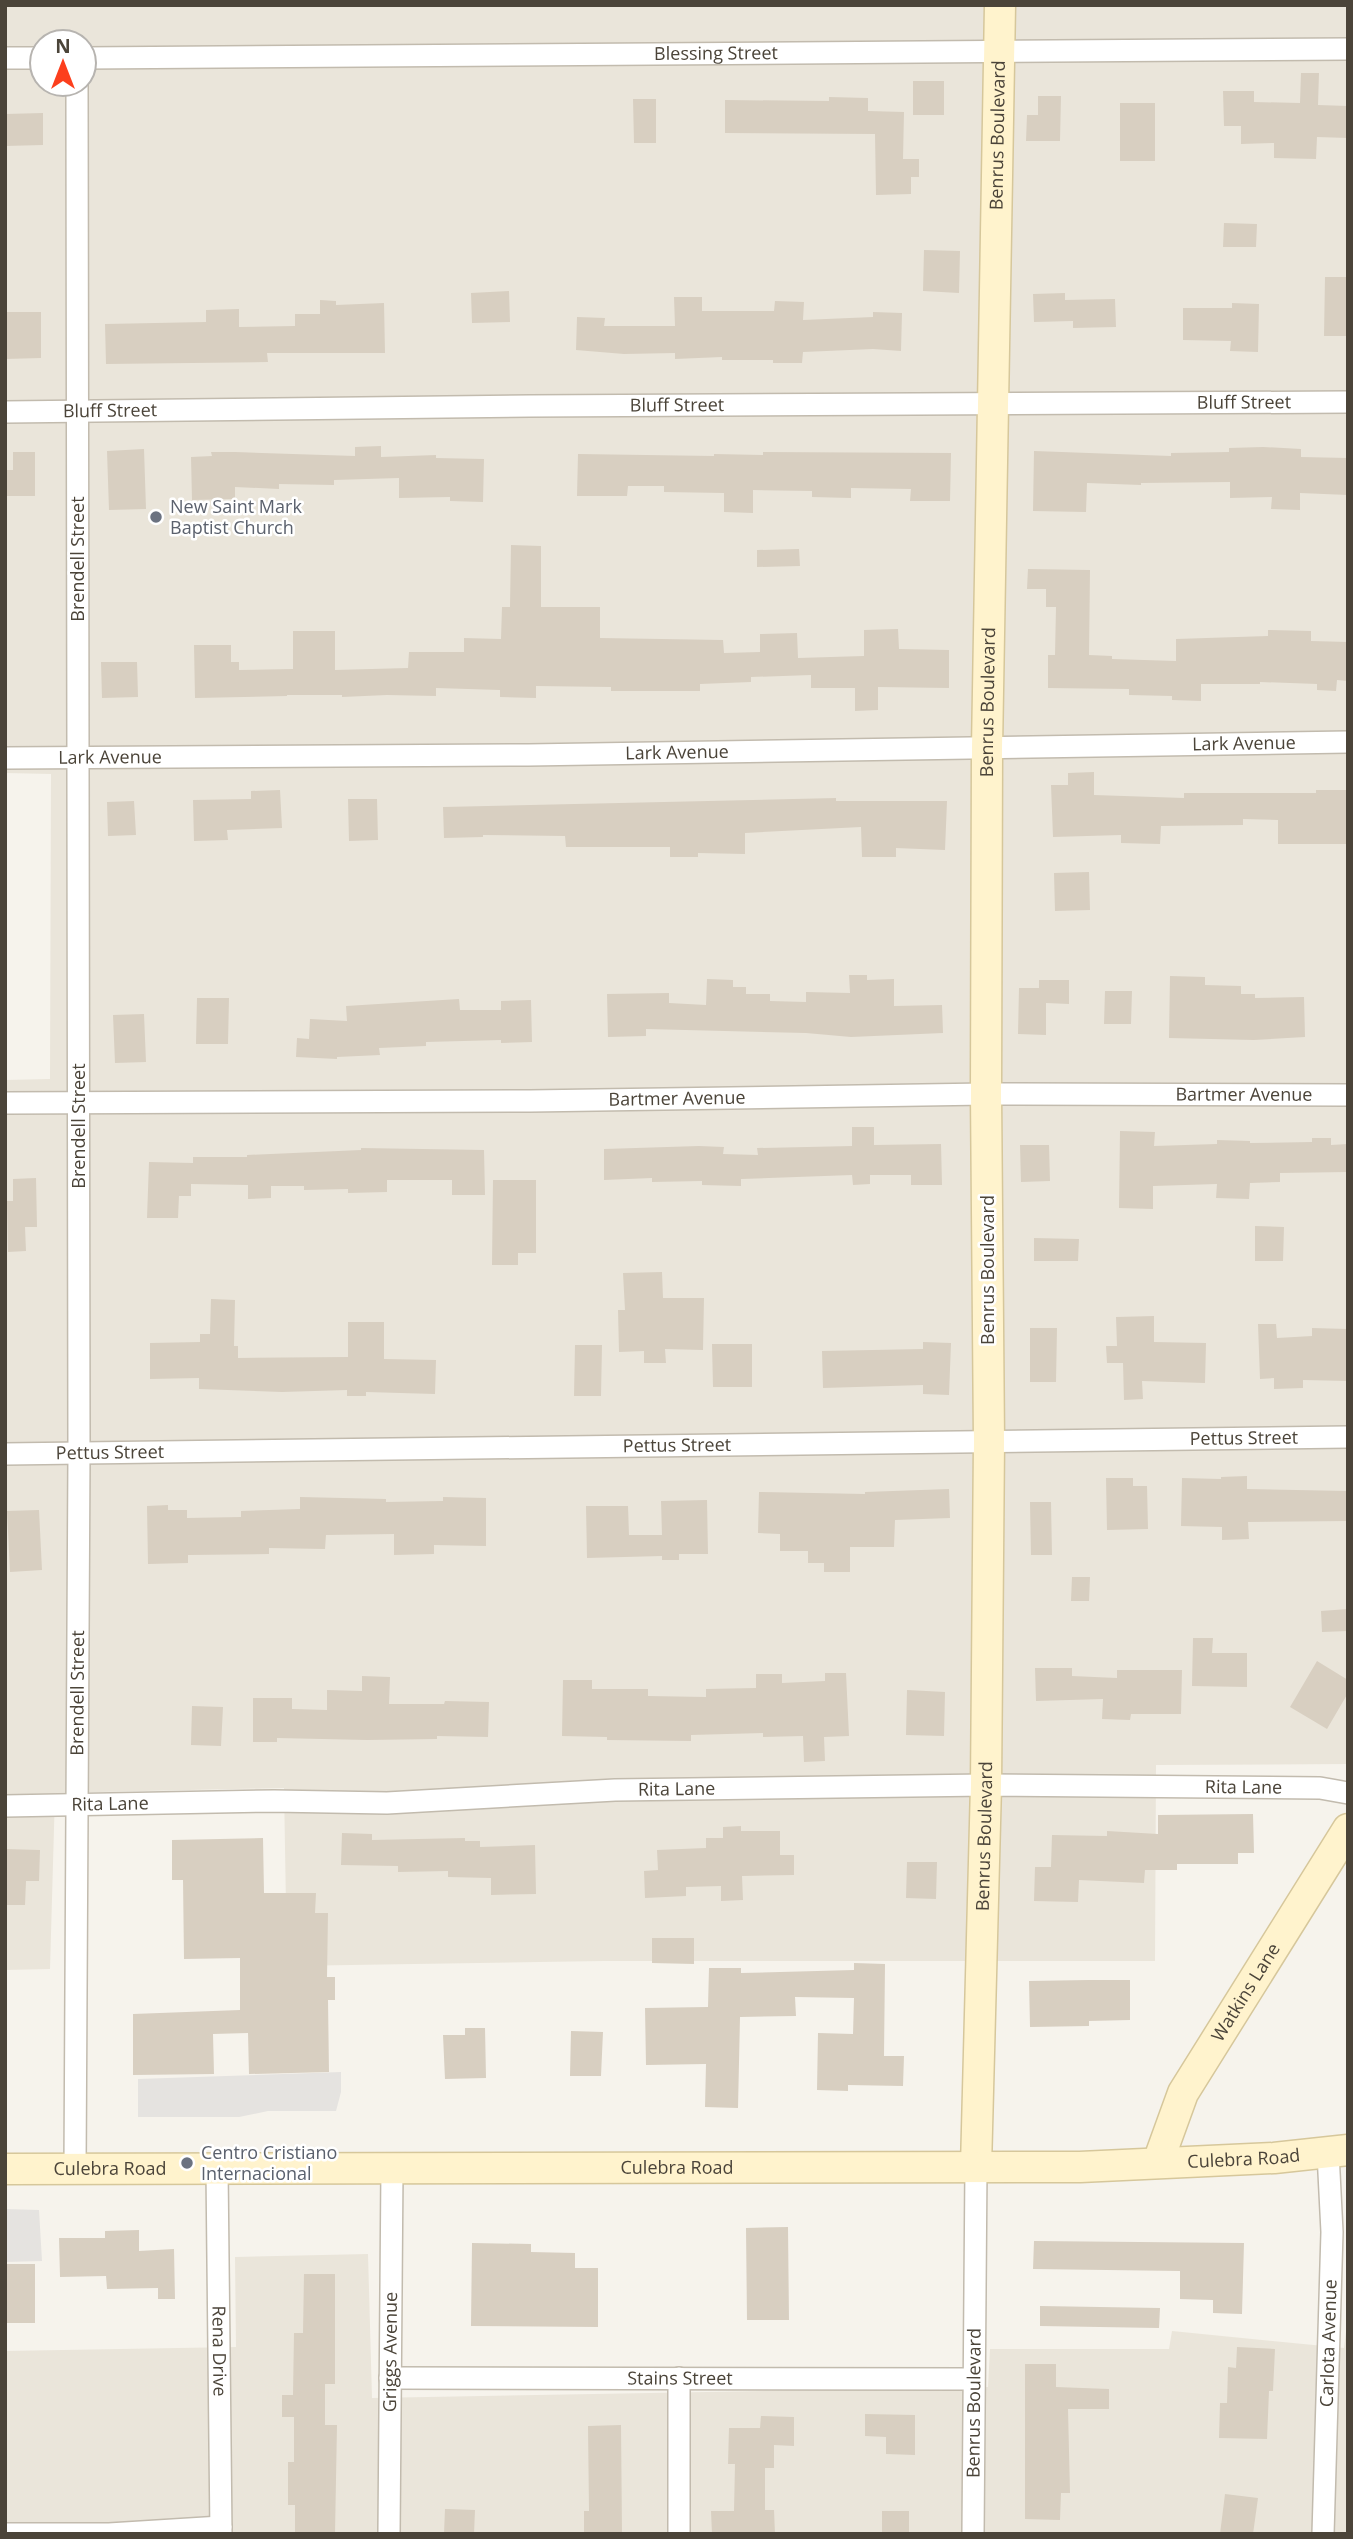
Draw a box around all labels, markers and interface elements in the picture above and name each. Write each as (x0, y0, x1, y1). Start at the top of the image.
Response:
north arrow (28, 28, 98, 98)
text: N (55, 33, 71, 59)
street label: Blessing Street (654, 40, 778, 65)
street label: Benrus Boulevard (983, 60, 1010, 210)
street label: Bluff Street (1197, 389, 1291, 414)
street label: Bluff Street (630, 392, 724, 417)
street label: Bluff Street (63, 397, 157, 422)
place label: New Saint Mark Baptist Church (170, 494, 302, 539)
street label: Brendell Street (65, 496, 89, 622)
marker: New Saint Mark Baptist Church (148, 509, 164, 525)
street label: Benrus Boulevard (974, 627, 1000, 777)
street label: Lark Avenue (1192, 730, 1296, 755)
street label: Lark Avenue (625, 739, 729, 764)
street label: Lark Avenue (58, 744, 162, 769)
street label: Brendell Street (66, 1063, 90, 1189)
street label: Bartmer Avenue (1175, 1082, 1312, 1106)
street label: Bartmer Avenue (608, 1085, 746, 1111)
street label: Benrus Boulevard (975, 1195, 999, 1345)
street label: Pettus Street (1190, 1425, 1298, 1450)
street label: Pettus Street (623, 1432, 731, 1457)
street label: Pettus Street (56, 1439, 164, 1464)
street label: Brendell Street (64, 1630, 89, 1756)
street label: Benrus Boulevard (970, 1761, 997, 1911)
street label: Rita Lane (1205, 1774, 1282, 1799)
street label: Rita Lane (638, 1776, 715, 1801)
street label: Rita Lane (71, 1790, 149, 1816)
street label: Watkins Lane (1205, 1938, 1285, 2046)
place label: Centro Cristiano Internacional (201, 2140, 337, 2185)
street label: Culebra Road (1187, 2142, 1301, 2173)
marker: Centro Cristiano Internacional (179, 2155, 195, 2171)
street label: Culebra Road (620, 2155, 734, 2179)
street label: Culebra Road (53, 2156, 167, 2180)
street label: Carlota Avenue (1314, 2279, 1342, 2407)
street label: Griggs Avenue (377, 2292, 402, 2412)
street label: Rena Drive (207, 2305, 232, 2397)
street label: Benrus Boulevard (960, 2328, 986, 2478)
street label: Stains Street (627, 2365, 733, 2390)

